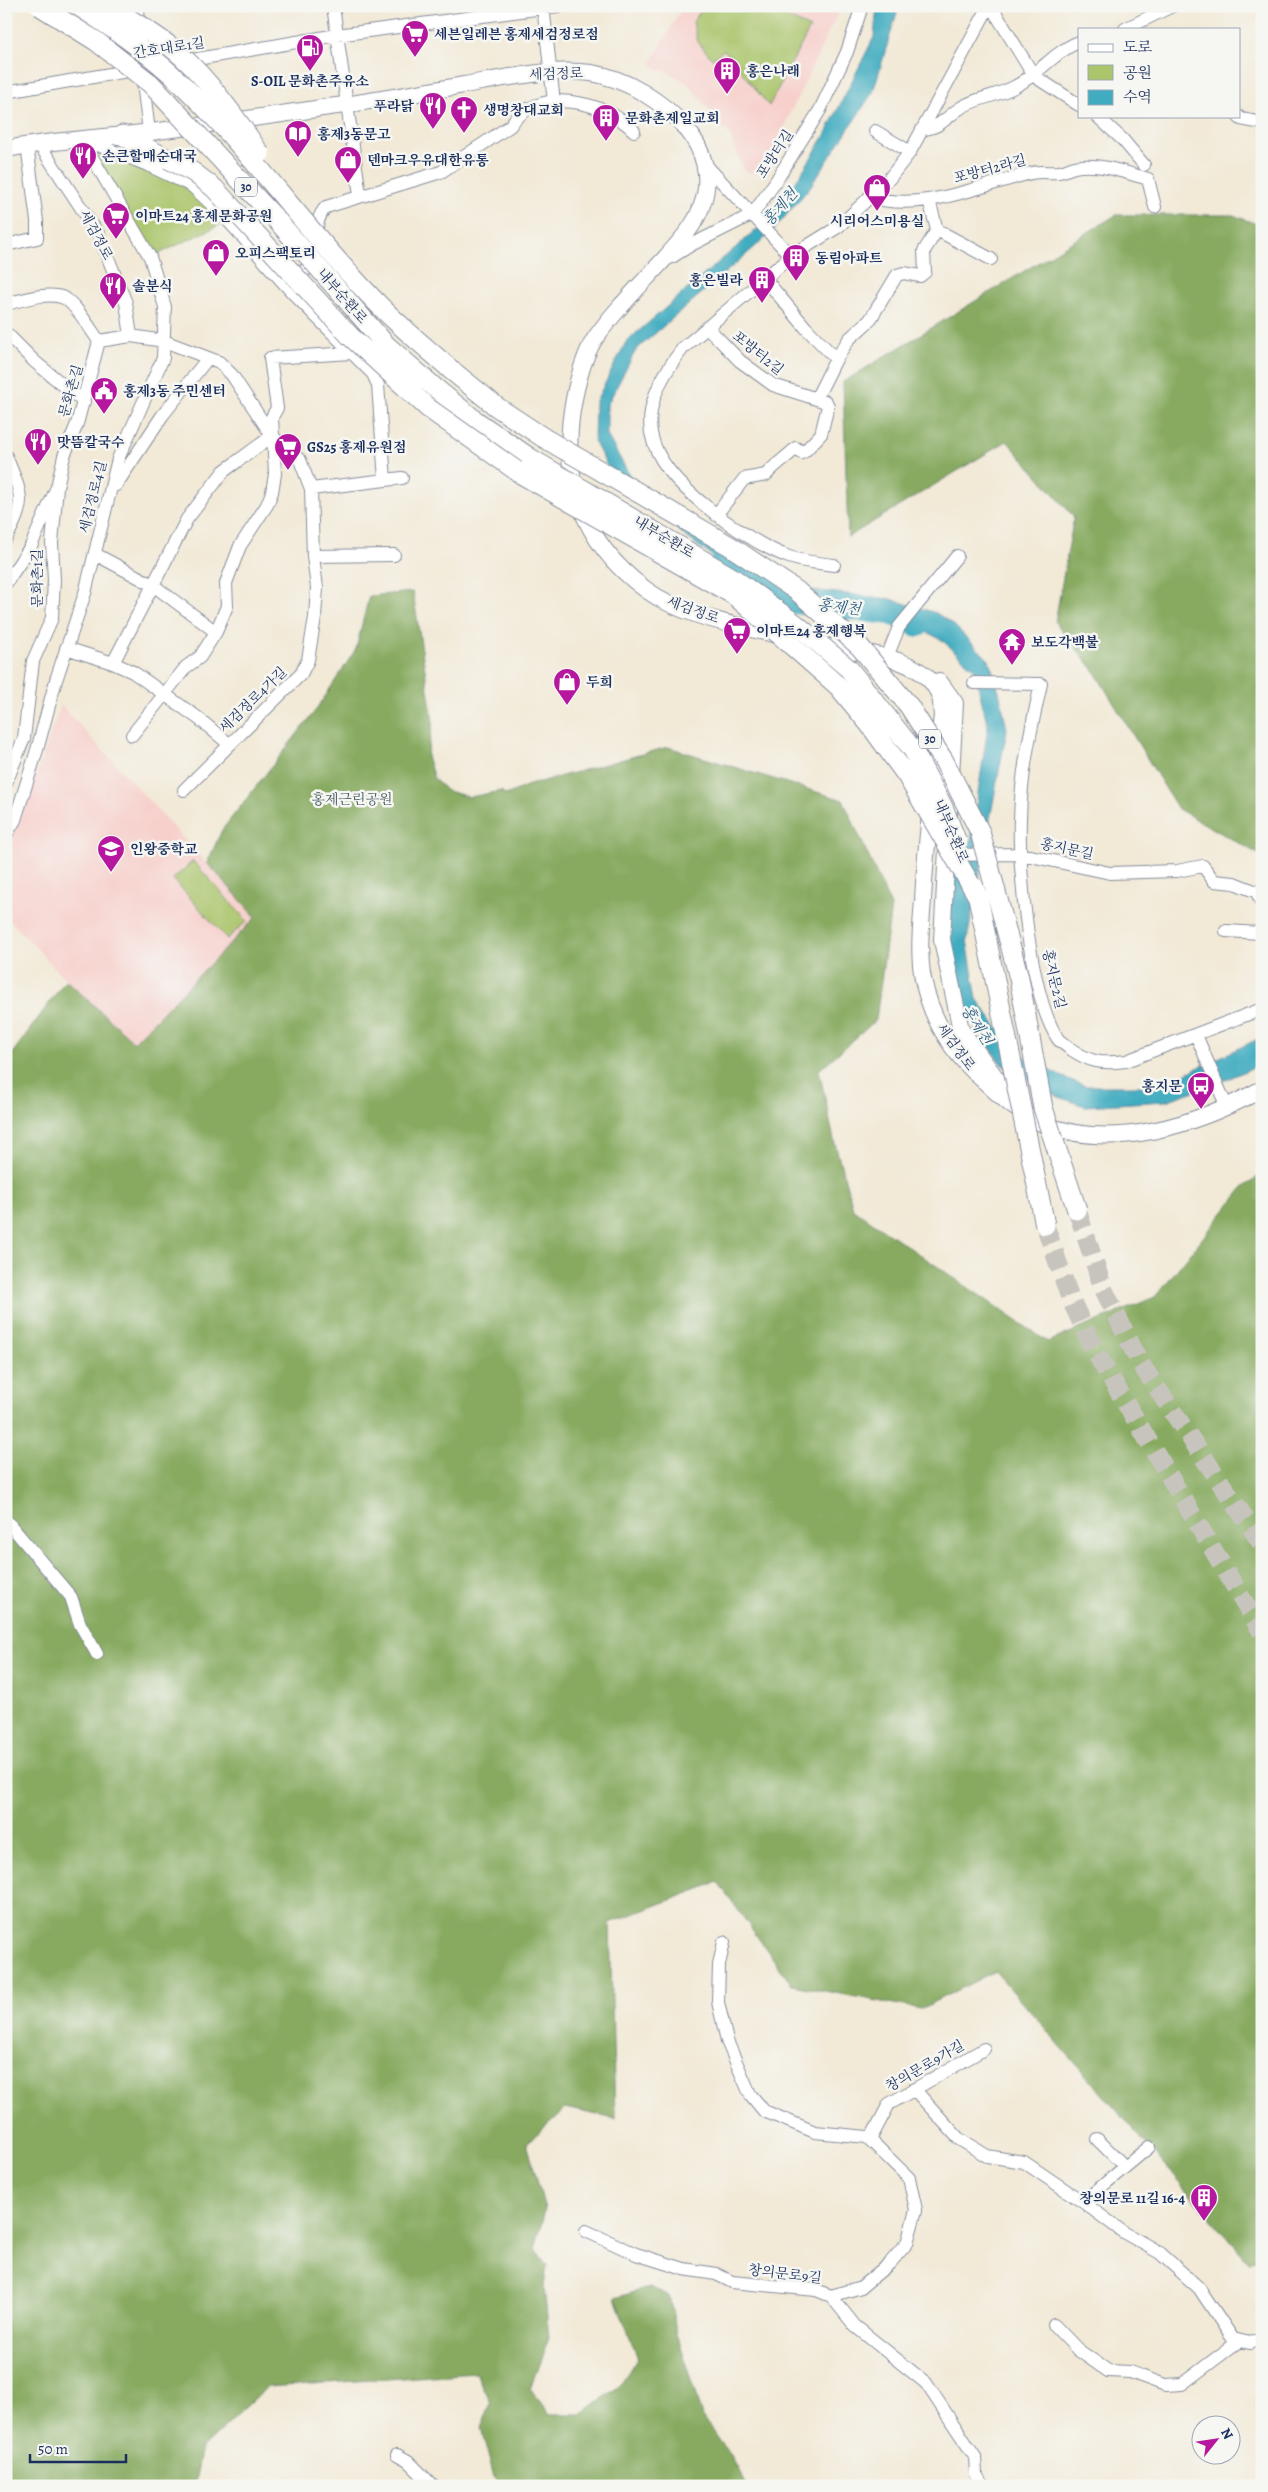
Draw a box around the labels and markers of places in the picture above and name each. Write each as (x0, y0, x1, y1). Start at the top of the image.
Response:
supermarket icon: 세븐일레븐 홍제세검정로점 (400, 19, 430, 58)
place label: 세븐일레븐 홍제세검정로점 (434, 25, 599, 44)
fuel station icon: S-OIL 문화촌주유소 (295, 33, 325, 72)
building icon: 홍은나래 (712, 56, 742, 95)
place label: 홍은나래 (746, 62, 800, 81)
place label: S-OIL 문화촌주유소 (251, 72, 370, 91)
restaurant icon: 푸라닭 (418, 91, 448, 130)
church icon: 생명창대교회 (449, 95, 479, 134)
place label: 푸라닭 (373, 97, 414, 116)
place label: 생명창대교회 (483, 101, 564, 120)
building icon: 문화촌제일교회 (591, 103, 621, 142)
place label: 문화촌제일교회 (625, 109, 720, 128)
library icon: 홍제3동문고 (283, 119, 313, 158)
place label: 홍제3동문고 (317, 125, 391, 144)
restaurant icon: 손큰할매순대국 (68, 141, 98, 180)
shop icon: 덴마크우유대한유통 (333, 145, 363, 184)
place label: 손큰할매순대국 (102, 147, 197, 166)
place label: 덴마크우유대한유통 (367, 151, 489, 170)
shop icon: 시리어스미용실 (862, 173, 892, 212)
supermarket icon: 이마트24 홍제문화공원 (101, 201, 131, 240)
place label: 이마트24 홍제문화공원 (135, 207, 273, 226)
place label: 시리어스미용실 (830, 212, 924, 231)
shop icon: 오피스팩토리 (201, 238, 231, 277)
building icon: 동림아파트 (781, 243, 811, 282)
place label: 오피스팩토리 (235, 244, 316, 263)
place label: 동림아파트 (815, 249, 883, 268)
building icon: 홍은빌라 (747, 265, 777, 304)
restaurant icon: 솔분식 (98, 271, 128, 310)
place label: 홍은빌라 (689, 271, 743, 290)
place label: 솔분식 (132, 277, 173, 296)
public building icon: 홍제3동 주민센터 (89, 376, 119, 415)
place label: 홍제3동 주민센터 (123, 382, 226, 401)
restaurant icon: 맛뜸칼국수 (23, 427, 53, 466)
supermarket icon: GS25 홍제유원점 (273, 432, 303, 471)
place label: 맛뜸칼국수 (57, 433, 125, 452)
place label: GS25 홍제유원점 (307, 438, 407, 457)
supermarket icon: 이마트24 홍제행복 (722, 616, 752, 655)
place label: 이마트24 홍제행복 (756, 622, 867, 641)
temple icon: 보도각백불 (997, 627, 1027, 666)
place label: 보도각백불 (1031, 633, 1099, 652)
shop icon: 두희 (552, 667, 582, 706)
place label: 두희 (586, 673, 613, 692)
school or university icon: 인왕중학교 (96, 834, 126, 873)
place label: 인왕중학교 (130, 840, 198, 859)
bus stop icon: 홍지문 (1186, 1071, 1216, 1110)
place label: 홍지문 (1141, 1077, 1182, 1096)
building icon: 창의문로 11길 16-4 (1189, 2183, 1219, 2222)
place label: 창의문로 11길 16-4 (1079, 2189, 1185, 2208)

